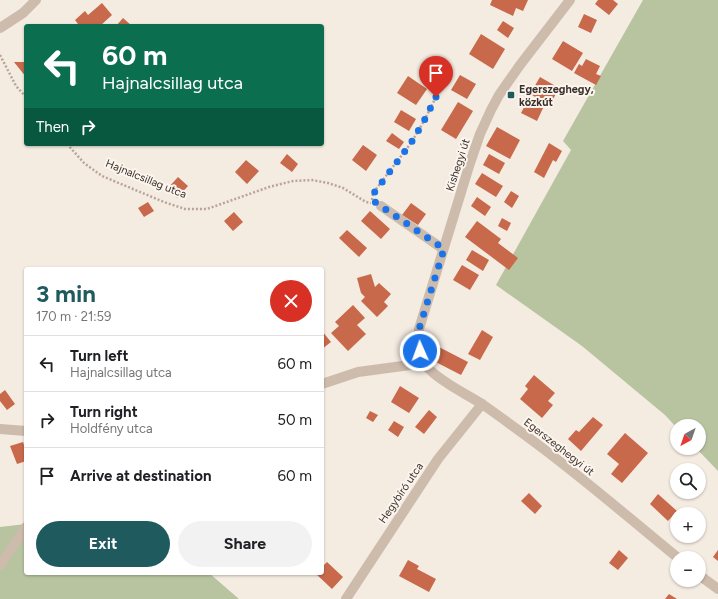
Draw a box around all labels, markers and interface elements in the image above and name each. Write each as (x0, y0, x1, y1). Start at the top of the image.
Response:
text: 60 m (102, 38, 167, 72)
icon: left (36, 40, 88, 92)
pin (419, 56, 453, 97)
icon: arrive (425, 62, 447, 84)
text: Hajnalcsillag utca (102, 72, 243, 94)
place label: Egerszeghegy, közkút (519, 83, 594, 109)
marker: Egerszeghegy, közkút (506, 90, 516, 100)
icon: right (77, 116, 99, 138)
text: Then (36, 118, 69, 136)
street label: Kishegyi út (443, 137, 473, 193)
street label: Hajnalcsillag utca (104, 157, 188, 201)
text: 3 min (36, 279, 96, 308)
button: close (270, 280, 312, 322)
text: 170 m · 21:59 (36, 309, 111, 324)
position arrow (399, 330, 441, 372)
text: Turn left (70, 347, 128, 365)
icon: left (36, 353, 58, 375)
text: 60 m (277, 355, 312, 373)
text: Hajnalcsillag utca (70, 365, 172, 380)
text: Turn right (70, 403, 138, 421)
icon: right (36, 409, 58, 431)
text: 50 m (277, 411, 312, 429)
street label: Egerszeghegyi út (521, 416, 597, 478)
north arrow (670, 419, 706, 455)
map controls (670, 419, 706, 587)
text: Holdfény utca (70, 421, 153, 436)
street label: Hegybíró utca (376, 460, 426, 526)
button: search (670, 463, 706, 499)
icon: arrive (36, 465, 58, 487)
text: Arrive at destination (70, 467, 211, 485)
text: 60 m (277, 467, 312, 485)
button: + (670, 507, 706, 543)
button: Exit (36, 521, 170, 567)
button: Share (178, 521, 312, 567)
button: − (670, 551, 706, 587)

